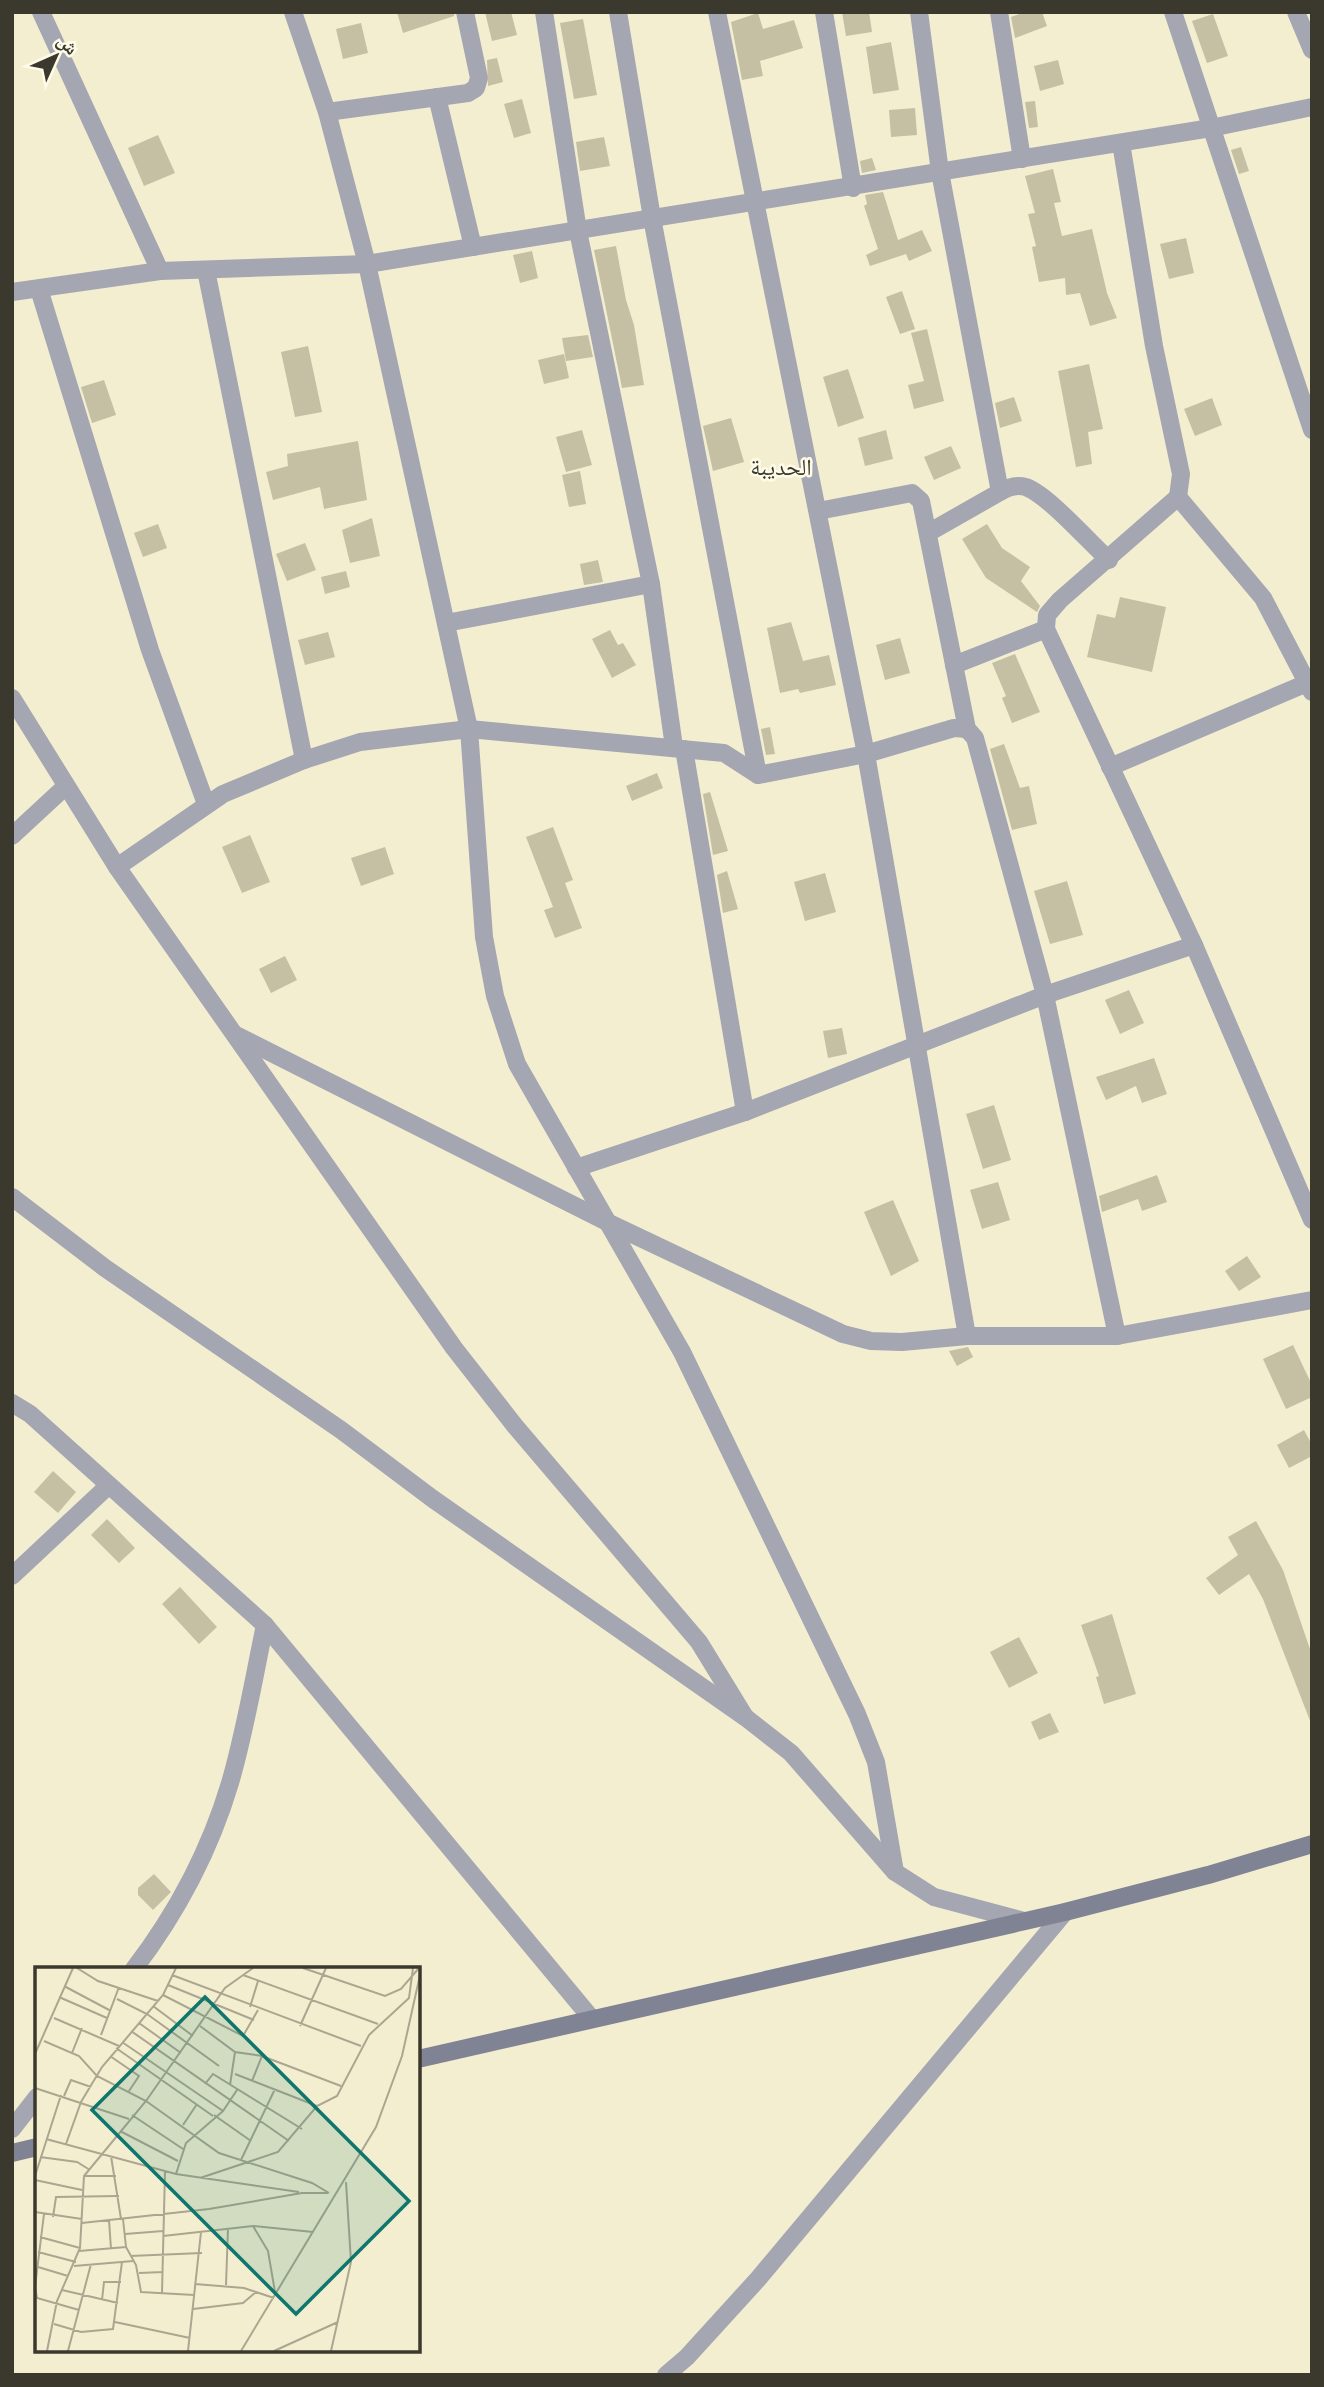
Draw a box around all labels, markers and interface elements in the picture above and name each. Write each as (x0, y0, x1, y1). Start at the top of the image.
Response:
north arrow (21, 21, 91, 91)
text: ش (51, 30, 82, 61)
district label: الحديبة (750, 455, 812, 484)
inset map (35, 1967, 420, 2352)

